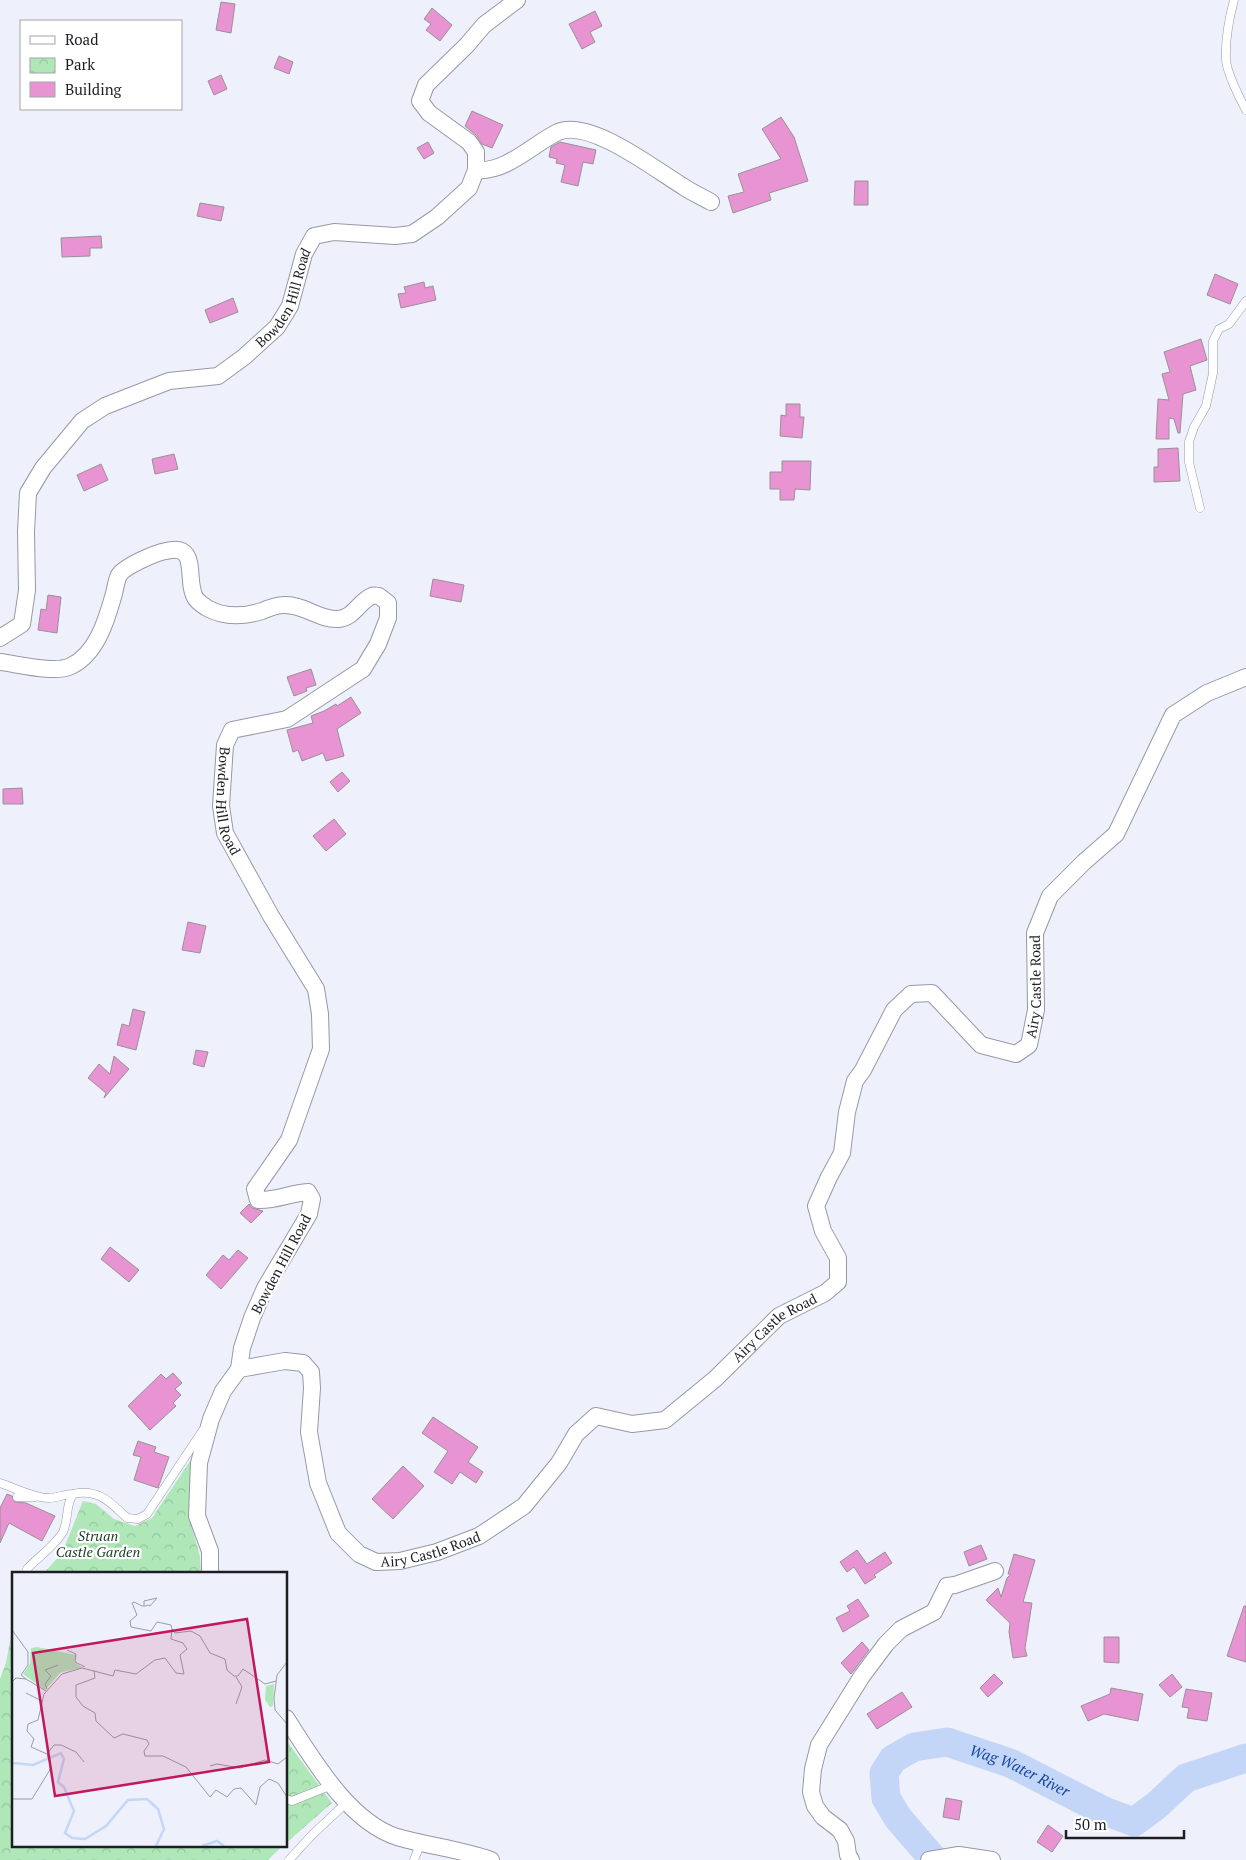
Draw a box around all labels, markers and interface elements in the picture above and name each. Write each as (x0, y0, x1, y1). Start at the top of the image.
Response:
legend (20, 20, 182, 110)
text: Road (65, 29, 98, 49)
text: Park (65, 54, 95, 74)
text: Building (65, 79, 123, 99)
street label: Bowden Hill Road (251, 244, 315, 351)
street label: Bowden Hill Road (212, 746, 245, 858)
street label: Airy Castle Road (1021, 935, 1045, 1040)
street label: Bowden Hill Road (246, 1210, 315, 1317)
street label: Airy Castle Road (728, 1289, 820, 1366)
park label: Struan Castle Garden (56, 1526, 140, 1561)
street label: Airy Castle Road (380, 1526, 483, 1571)
inset map (12, 1572, 288, 1848)
water label: Wag Water River (967, 1739, 1074, 1801)
scale bar (1066, 1808, 1184, 1840)
text: 50 m (1074, 1814, 1107, 1834)

